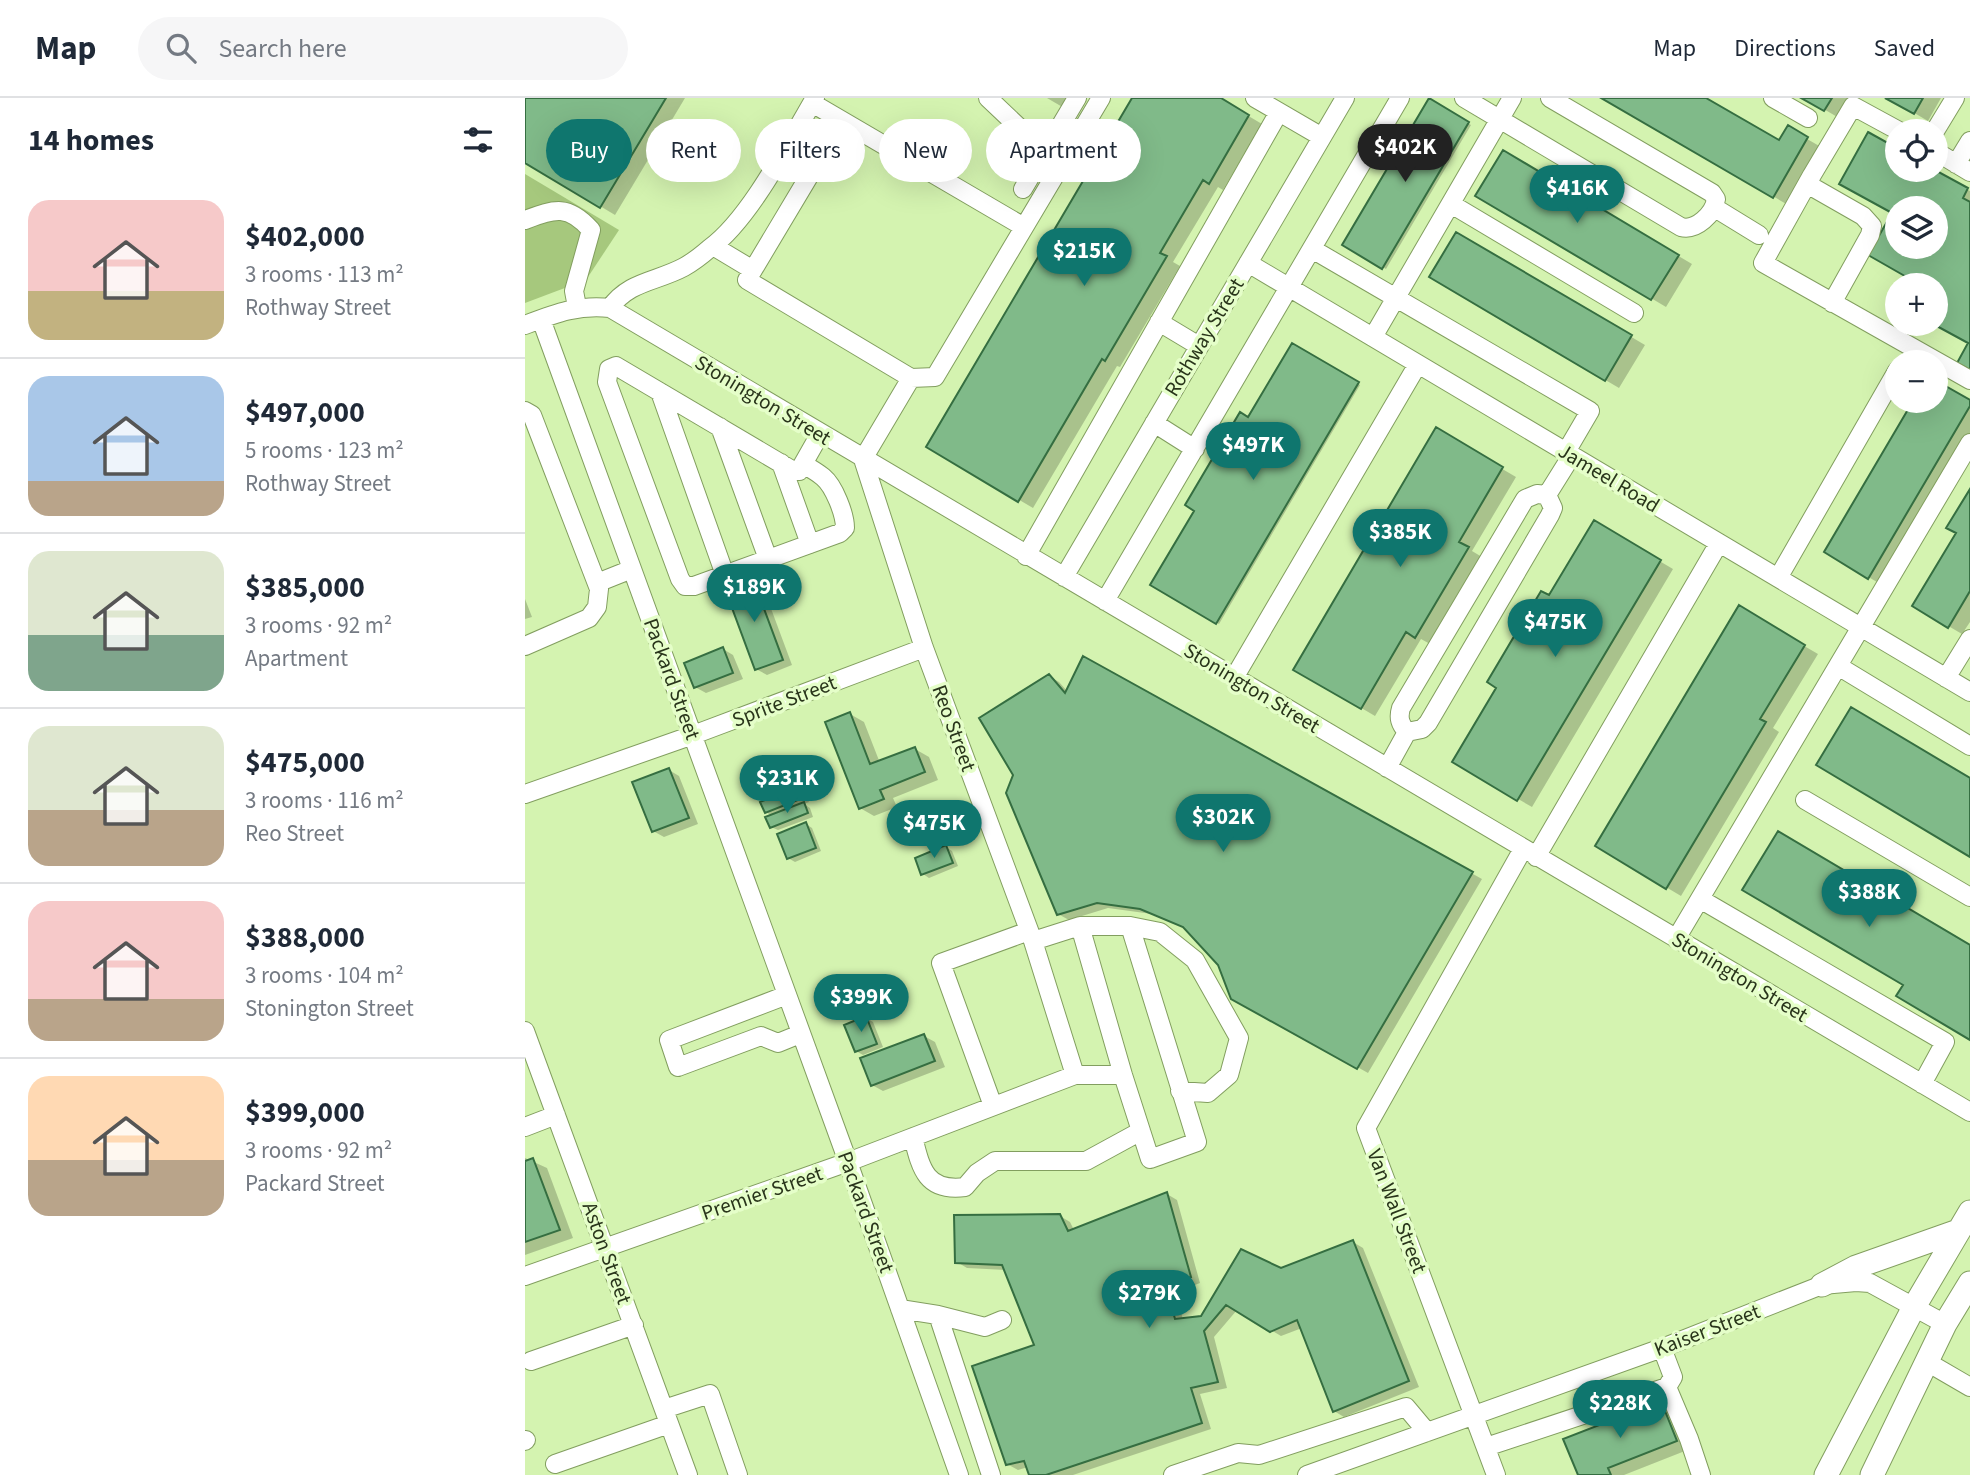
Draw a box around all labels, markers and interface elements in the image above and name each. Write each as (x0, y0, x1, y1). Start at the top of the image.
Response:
search box (138, 17, 628, 80)
text: Map (35, 25, 96, 72)
icon: search (162, 29, 200, 67)
text: Search here (218, 30, 347, 67)
text: Map (1653, 31, 1696, 66)
text: Directions (1734, 31, 1836, 66)
text: Saved (1874, 31, 1935, 66)
text: 14 homes (28, 119, 154, 162)
chip: Buy (546, 119, 632, 182)
chip: Rent (646, 119, 741, 182)
chip: Filters (755, 119, 865, 182)
chip: New (879, 119, 972, 182)
chip: Apartment (986, 119, 1141, 182)
map controls (1885, 119, 1948, 413)
button: locate (1885, 119, 1948, 182)
icon: filters (459, 121, 497, 159)
pin: $402K (1356, 125, 1454, 184)
text: $402K (1374, 130, 1436, 163)
pin: $416K (1528, 166, 1626, 225)
text: $416K (1546, 171, 1608, 204)
button: layers (1885, 196, 1948, 259)
text: $402,000 (245, 215, 365, 258)
icon: home (84, 228, 168, 312)
pin: $215K (1035, 228, 1133, 288)
text: $215K (1053, 234, 1115, 267)
text: 3 rooms · 113 m² (245, 258, 404, 291)
street label: Rothway Street (1157, 272, 1251, 402)
button: + (1885, 273, 1948, 336)
text: Rothway Street (245, 291, 391, 324)
street label: Stonington Street (689, 347, 837, 453)
button: − (1885, 350, 1948, 413)
text: $497,000 (245, 391, 365, 434)
icon: home (84, 404, 168, 488)
pin: $497K (1204, 422, 1302, 482)
text: $497K (1222, 428, 1284, 461)
text: 5 rooms · 123 m² (245, 434, 404, 467)
street label: Jameel Road (1553, 436, 1665, 520)
text: Rothway Street (245, 467, 391, 500)
pin: $385K (1351, 510, 1449, 569)
text: $385K (1369, 515, 1431, 548)
pin: $189K (705, 564, 803, 624)
text: $385,000 (245, 566, 365, 609)
text: $189K (723, 570, 785, 603)
icon: home (84, 579, 168, 663)
pin: $475K (1506, 600, 1604, 659)
text: $475K (1524, 605, 1586, 638)
text: 3 rooms · 92 m² (245, 609, 392, 642)
street label: Packard Street (636, 614, 708, 744)
street label: Stonington Street (1178, 635, 1326, 741)
text: Apartment (245, 642, 348, 675)
street label: Sprite Street (728, 667, 840, 735)
street label: Reo Street (924, 680, 984, 776)
text: $475,000 (245, 741, 365, 784)
icon: home (84, 754, 168, 838)
pin: $231K (738, 756, 836, 815)
text: $231K (756, 761, 818, 794)
text: 3 rooms · 116 m² (245, 784, 404, 817)
pin: $302K (1174, 794, 1272, 854)
pin: $475K (885, 800, 983, 860)
text: $302K (1192, 800, 1254, 833)
text: $475K (903, 806, 965, 839)
text: Reo Street (245, 817, 344, 850)
pin: $388K (1820, 870, 1918, 929)
text: $388K (1838, 875, 1900, 908)
text: $388,000 (245, 916, 365, 959)
street label: Stonington Street (1666, 924, 1814, 1030)
icon: home (84, 929, 168, 1013)
text: 3 rooms · 104 m² (245, 959, 404, 992)
pin: $399K (812, 974, 910, 1034)
text: $399K (830, 980, 892, 1013)
text: Stonington Street (245, 992, 414, 1025)
text: $399,000 (245, 1091, 365, 1134)
icon: home (84, 1104, 168, 1188)
text: 3 rooms · 92 m² (245, 1134, 392, 1167)
street label: Van Wall Street (1360, 1145, 1434, 1277)
street label: Packard Street (830, 1147, 902, 1277)
street label: Premier Street (697, 1158, 827, 1228)
text: Packard Street (245, 1167, 385, 1200)
street label: Aston Street (575, 1198, 639, 1308)
pin: $279K (1100, 1270, 1198, 1330)
text: $279K (1118, 1276, 1180, 1309)
street label: Kaiser Street (1650, 1296, 1764, 1364)
pin: $228K (1571, 1380, 1669, 1440)
text: $228K (1589, 1386, 1651, 1419)

